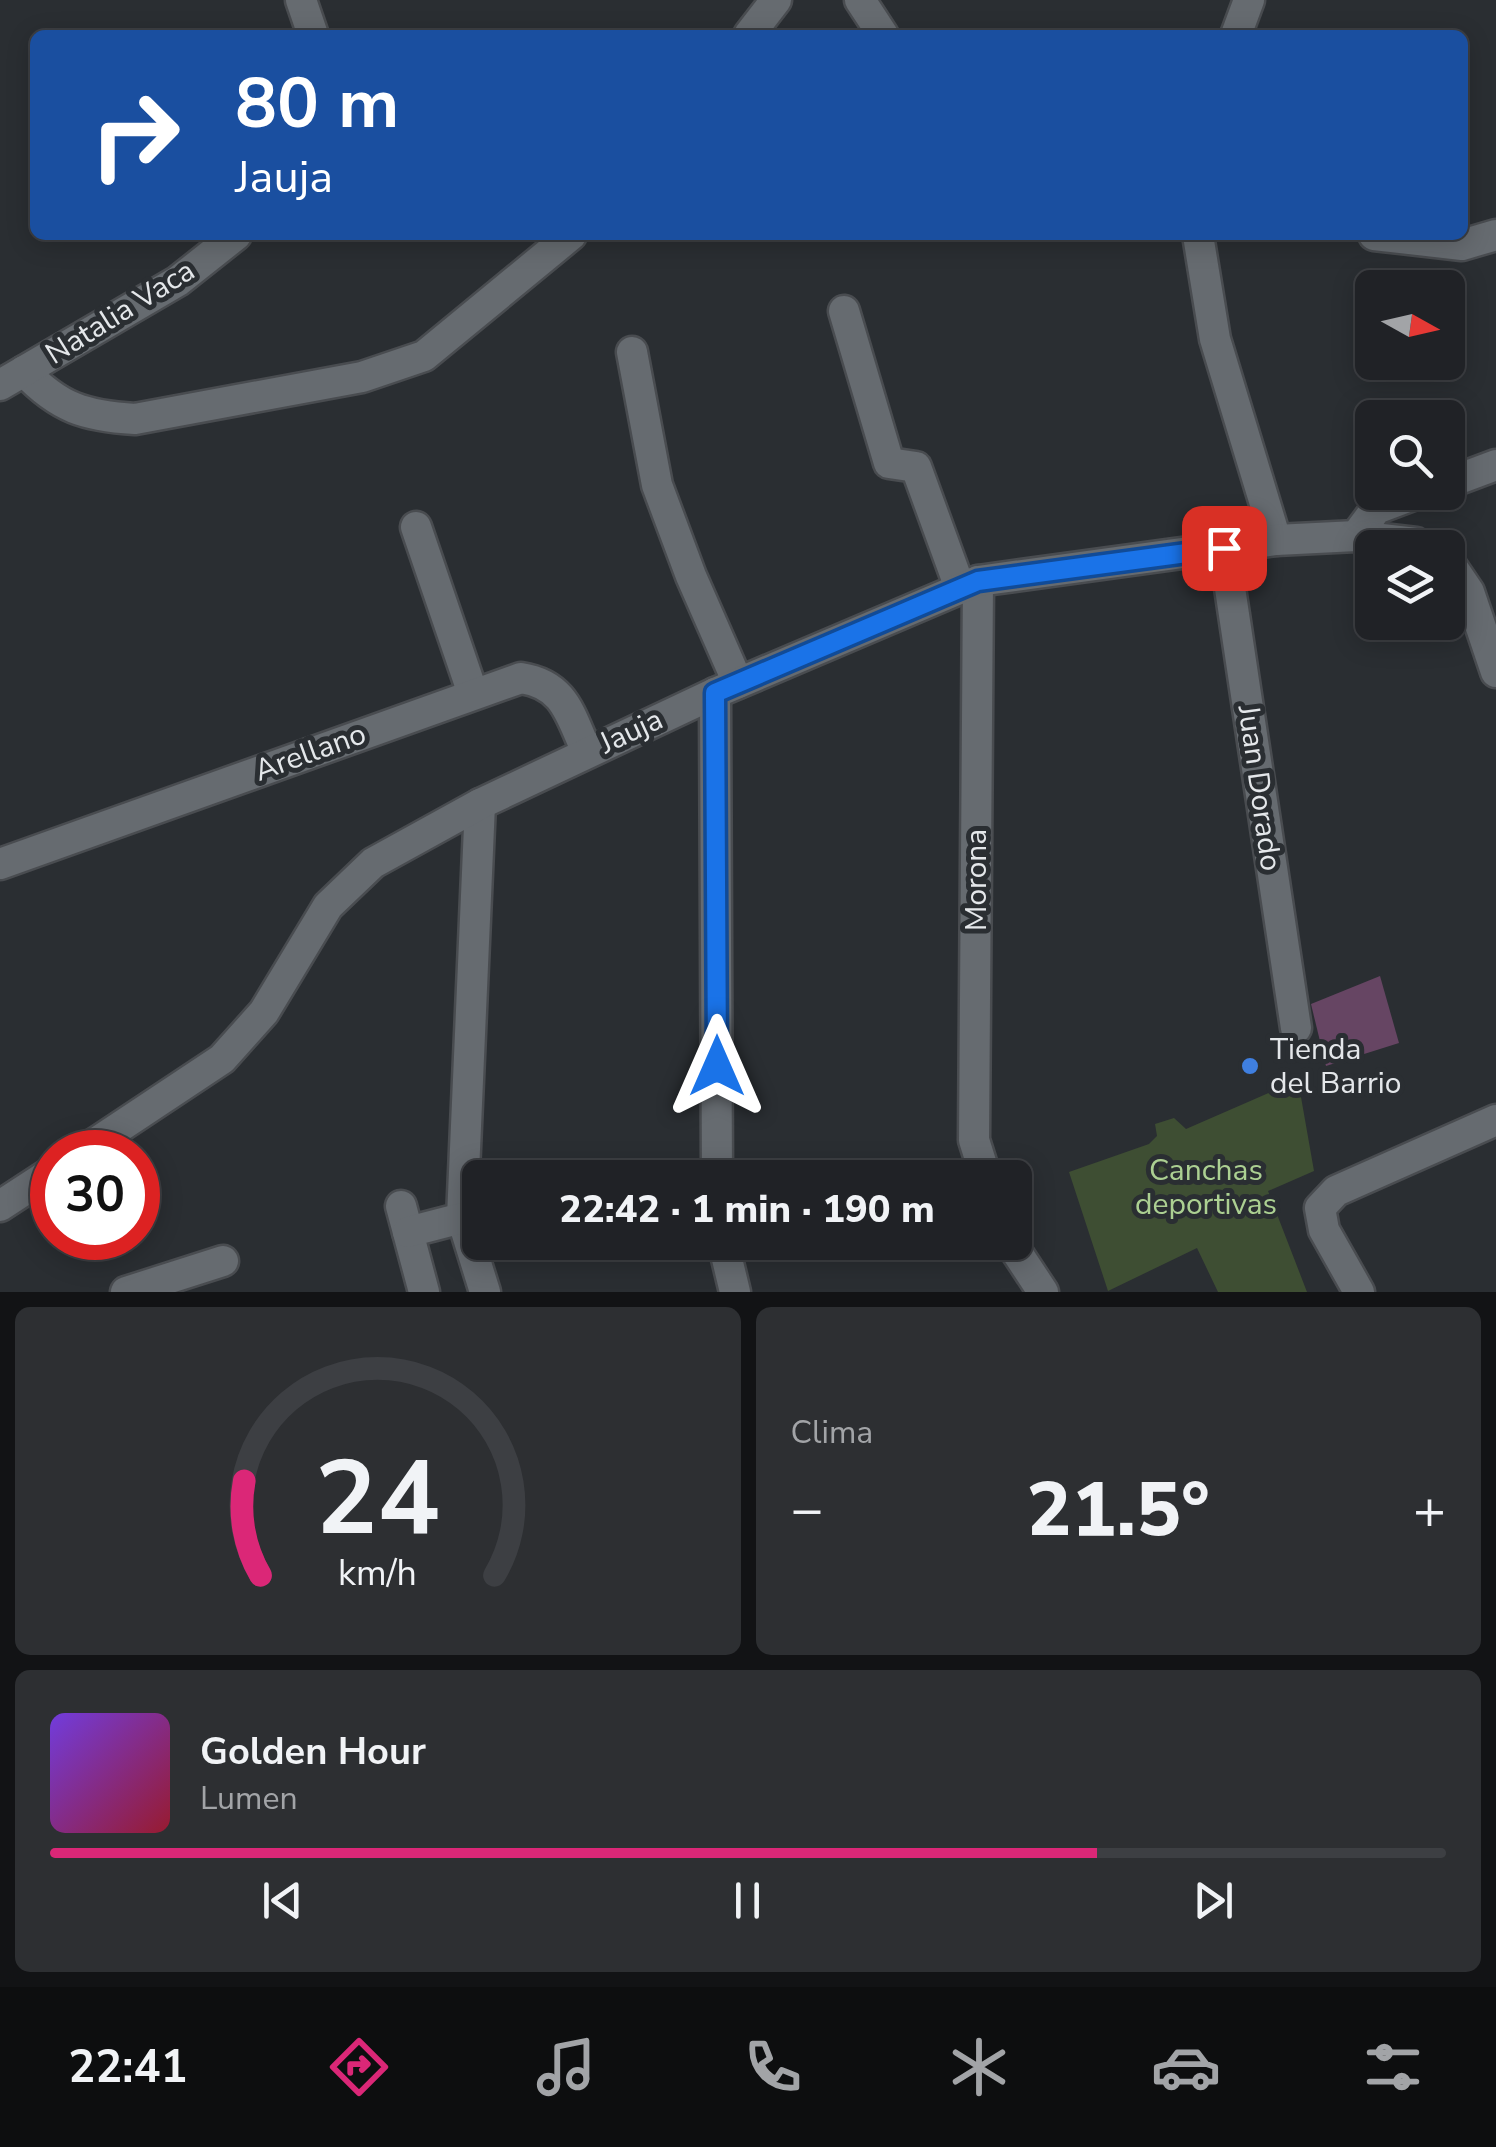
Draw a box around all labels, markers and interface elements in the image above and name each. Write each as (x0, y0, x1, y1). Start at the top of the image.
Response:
text: 80 m (235, 56, 399, 152)
icon: right (70, 70, 200, 200)
text: Jauja (235, 147, 333, 208)
street label: Natalia Vaca (38, 250, 203, 374)
north arrow (1355, 270, 1465, 380)
map controls (1355, 270, 1465, 640)
button: search (1355, 400, 1465, 510)
pin (1182, 506, 1267, 591)
icon: arrive (1197, 521, 1252, 576)
button: layers (1355, 530, 1465, 640)
street label: Jauja (592, 699, 670, 764)
street label: Juan Dorado (1227, 702, 1291, 874)
street label: Arellano (249, 713, 372, 792)
street label: Morona (956, 829, 997, 931)
position arrow (665, 1014, 769, 1118)
place label: Tienda del Barrio (1270, 1029, 1401, 1104)
marker: Tienda del Barrio (1239, 1055, 1261, 1077)
speed limit sign: 30 (30, 1130, 160, 1260)
park label: Canchas deportivas (1135, 1150, 1277, 1225)
text: 22:42 · 1 min · 190 m (559, 1184, 935, 1235)
text: Clima (791, 1411, 873, 1454)
text: 24 (315, 1428, 440, 1570)
text: 21.5° (1027, 1459, 1210, 1561)
text: − (791, 1472, 824, 1547)
text: + (1413, 1472, 1446, 1547)
text: km/h (338, 1549, 417, 1598)
text: Golden Hour (200, 1726, 426, 1777)
text: Lumen (200, 1777, 298, 1820)
icon: previous (255, 1873, 310, 1928)
icon: pause (720, 1873, 775, 1928)
icon: next (1186, 1873, 1241, 1928)
icon: directions (324, 2032, 394, 2102)
icon: music (531, 2032, 601, 2102)
icon: phone (738, 2032, 808, 2102)
icon: climate (944, 2032, 1014, 2102)
icon: car (1151, 2032, 1221, 2102)
icon: filters (1358, 2032, 1428, 2102)
text: 22:41 (68, 2037, 188, 2098)

